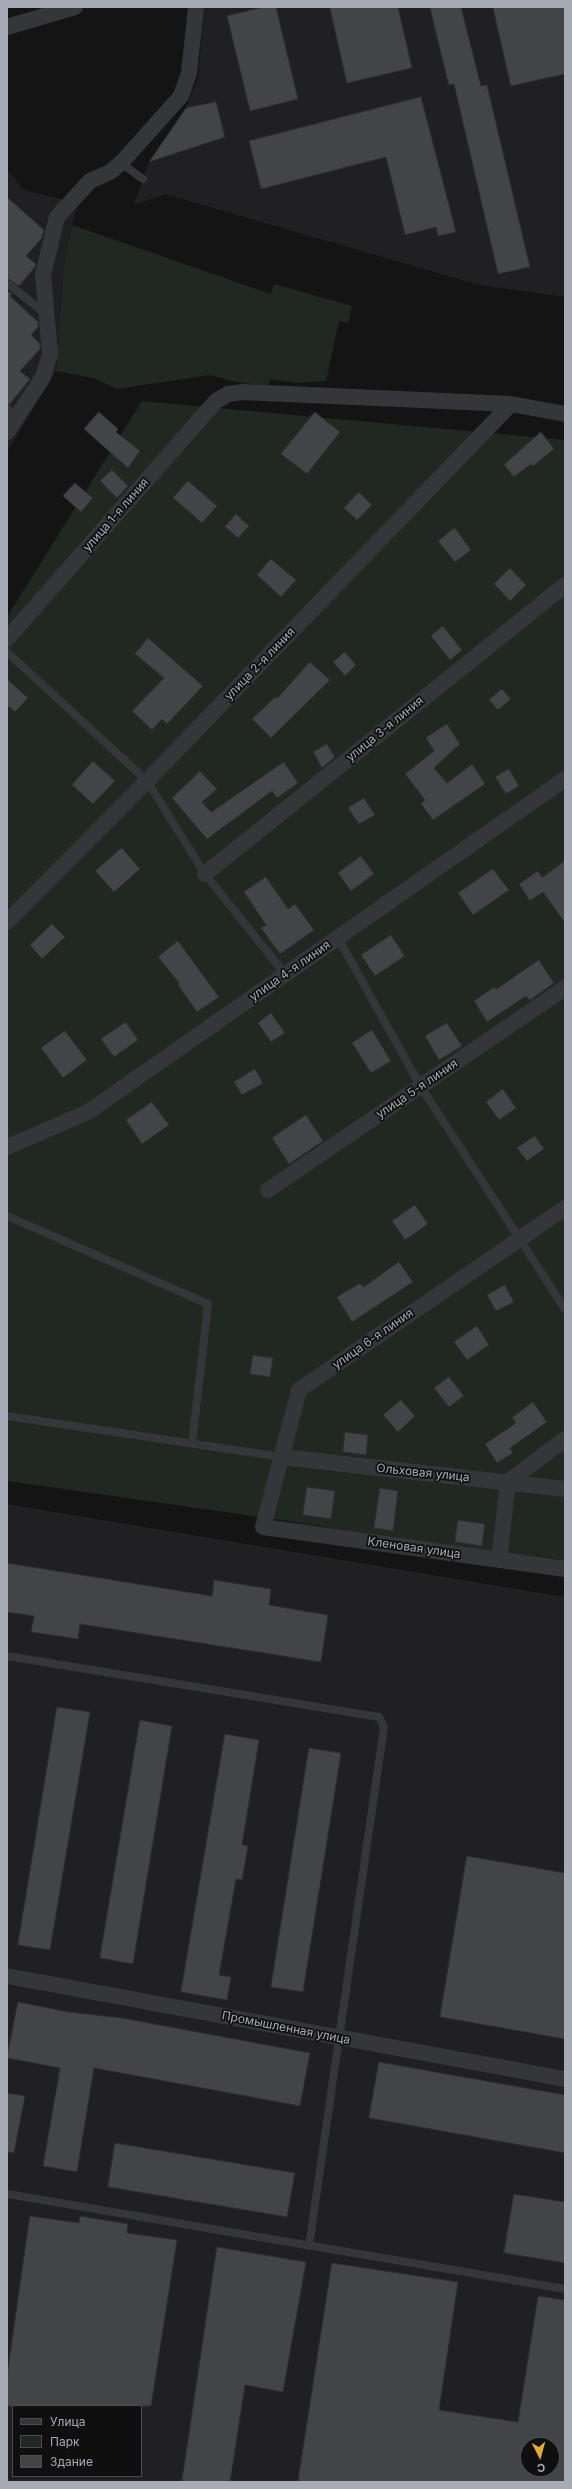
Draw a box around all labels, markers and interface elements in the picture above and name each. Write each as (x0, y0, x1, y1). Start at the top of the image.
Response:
street label: улица 1-я линия (80, 475, 152, 555)
street label: улица 2-я линия (222, 625, 298, 703)
street label: улица 3-я линия (343, 693, 427, 765)
street label: улица 4-я линия (247, 938, 333, 1004)
street label: улица 5-я линия (374, 1056, 460, 1122)
street label: улица 6-я линия (330, 1306, 416, 1372)
street label: Ольховая улица (376, 1461, 470, 1485)
street label: Кленовая улица (367, 1534, 461, 1562)
street label: Промышленная улица (221, 2008, 351, 2048)
legend (12, 2405, 142, 2477)
text: Улица (50, 2414, 85, 2429)
text: Парк (50, 2434, 80, 2449)
north arrow (520, 2437, 560, 2477)
text: Здание (50, 2454, 93, 2469)
text: С (536, 2461, 546, 2475)

